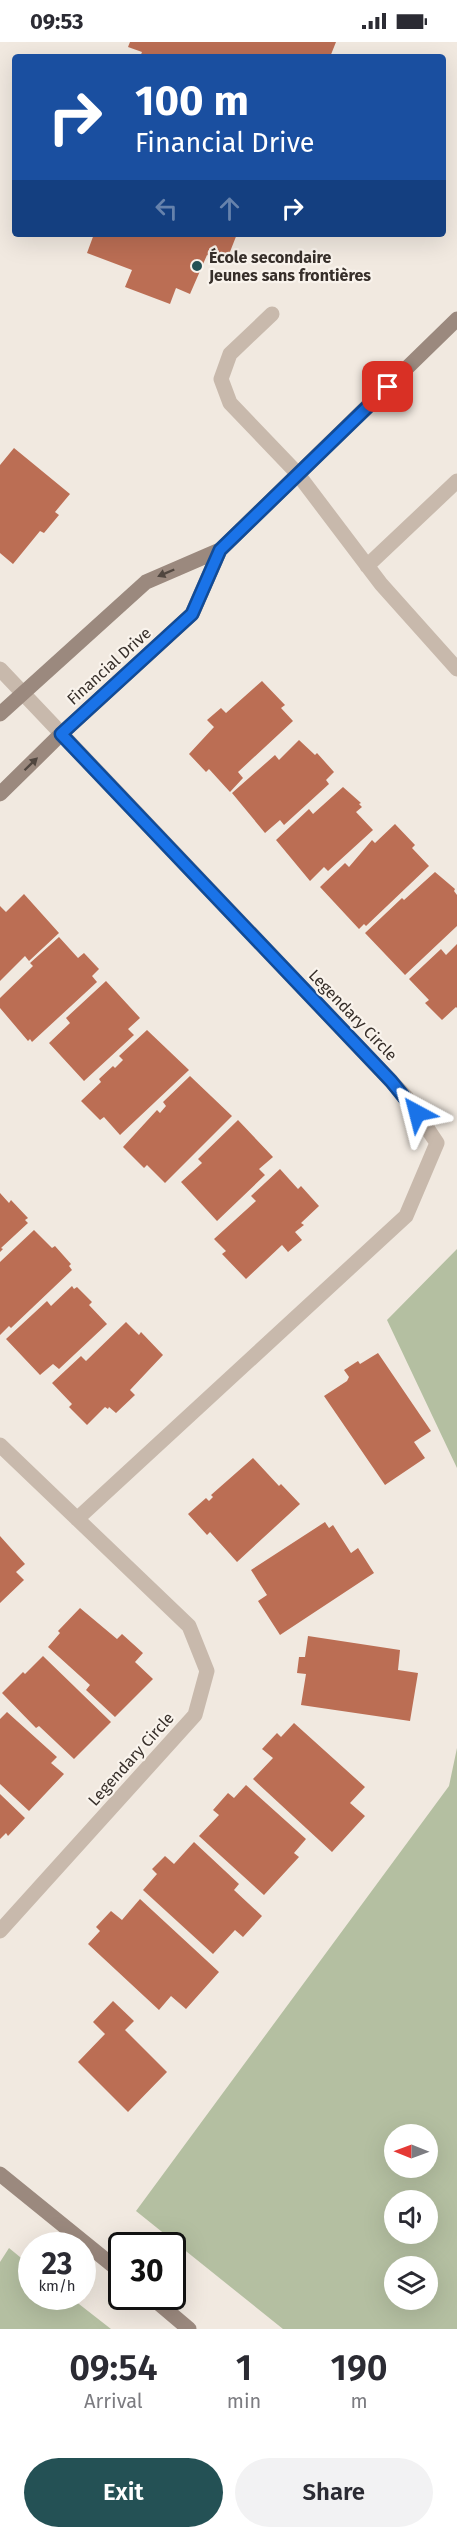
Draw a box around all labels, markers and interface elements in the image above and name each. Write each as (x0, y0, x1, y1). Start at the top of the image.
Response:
text: 09:53 (30, 8, 83, 35)
text: 100 m (135, 76, 249, 126)
icon: right (36, 78, 114, 156)
text: Financial Drive (135, 127, 315, 159)
icon: left (150, 192, 183, 225)
icon: ahead (213, 192, 246, 225)
icon: right (276, 192, 309, 225)
place label: École secondaire Jeunes sans frontières (208, 247, 371, 285)
marker: École secondaire Jeunes sans frontières (190, 259, 204, 273)
pin (362, 361, 413, 412)
icon: arrive (371, 370, 404, 403)
one-way arrow (157, 568, 175, 578)
street label: Financial Drive (63, 623, 155, 709)
one-way arrow (23, 757, 38, 771)
street label: Legendary Circle (305, 966, 401, 1064)
position arrow (385, 1081, 449, 1145)
street label: Legendary Circle (84, 1708, 178, 1810)
north arrow (384, 2124, 438, 2178)
map controls (384, 2124, 438, 2310)
button: sound (384, 2190, 438, 2244)
speed limit sign: 30 (108, 2232, 186, 2310)
text: 23 (42, 2246, 72, 2282)
button: layers (384, 2256, 438, 2310)
text: km/h (38, 2277, 76, 2295)
text: 09:54 (69, 2346, 158, 2390)
text: 1 (236, 2346, 252, 2390)
text: 190 (331, 2346, 388, 2390)
text: Arrival (84, 2389, 143, 2413)
text: min (227, 2389, 261, 2413)
text: m (351, 2389, 368, 2413)
button: Exit (24, 2458, 223, 2527)
button: Share (235, 2458, 433, 2527)

